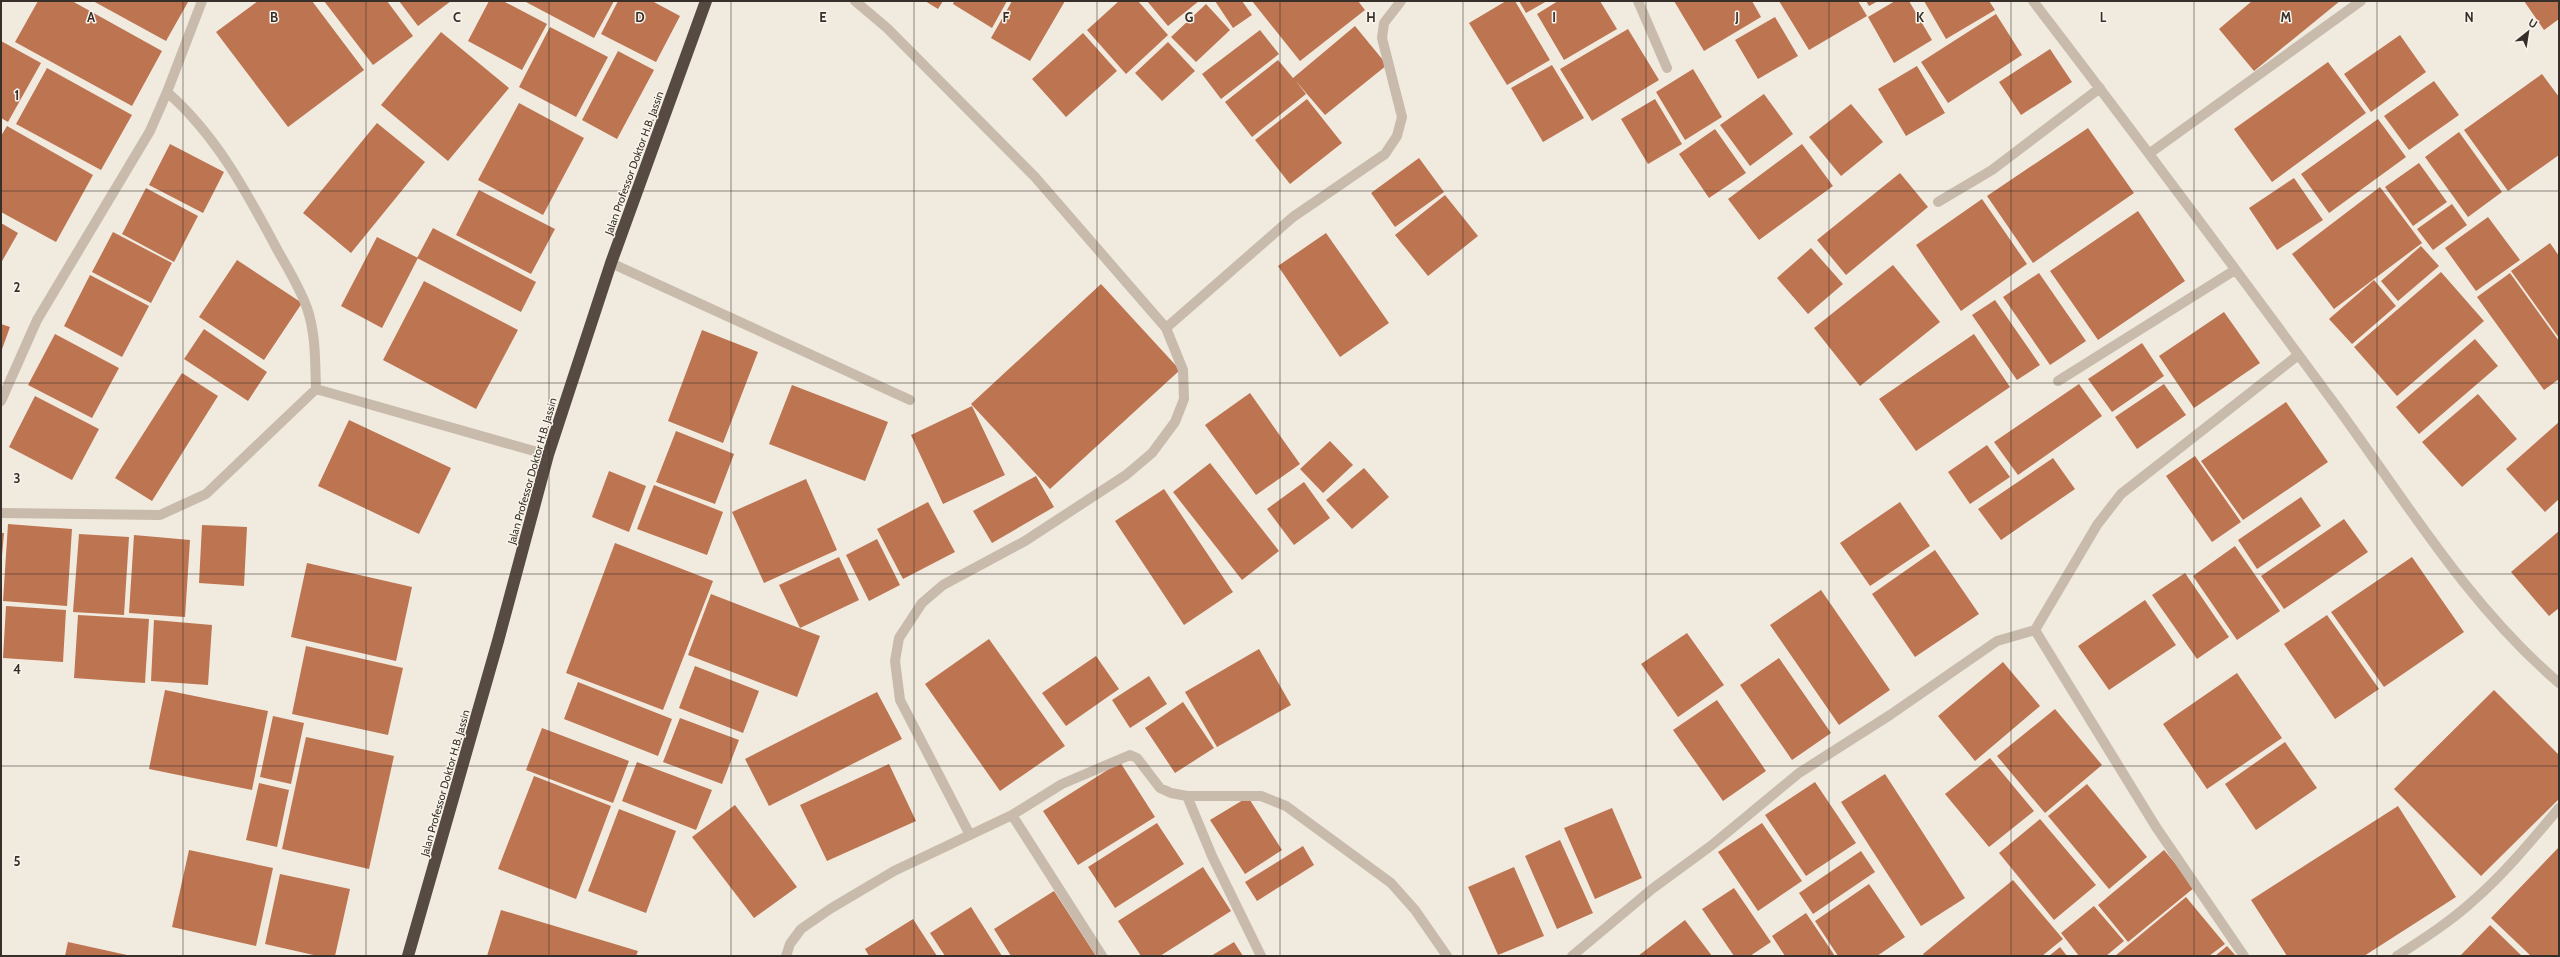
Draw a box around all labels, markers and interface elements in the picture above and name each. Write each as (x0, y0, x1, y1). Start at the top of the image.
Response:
text: A (87, 9, 96, 25)
text: B (270, 9, 278, 25)
text: C (453, 9, 461, 25)
text: D (635, 9, 645, 25)
text: E (819, 9, 827, 25)
text: F (1003, 9, 1010, 25)
text: G (1185, 9, 1194, 25)
text: H (1366, 9, 1376, 25)
text: I (1552, 9, 1556, 25)
text: J (1734, 9, 1739, 25)
text: K (1916, 9, 1925, 25)
text: L (2100, 9, 2107, 25)
text: M (2281, 9, 2292, 25)
text: N (2464, 9, 2474, 25)
north arrow (2508, 12, 2548, 52)
text: U (2526, 15, 2540, 31)
text: 1 (15, 87, 19, 103)
street label: Jalan Professor Doktor H.B. Jassin (601, 89, 667, 238)
text: 2 (14, 279, 21, 295)
street label: Jalan Professor Doktor H.B. Jassin (504, 396, 560, 547)
text: 3 (13, 470, 21, 486)
text: 4 (13, 661, 21, 677)
street label: Jalan Professor Doktor H.B. Jassin (417, 708, 473, 859)
text: 5 (14, 853, 21, 869)

